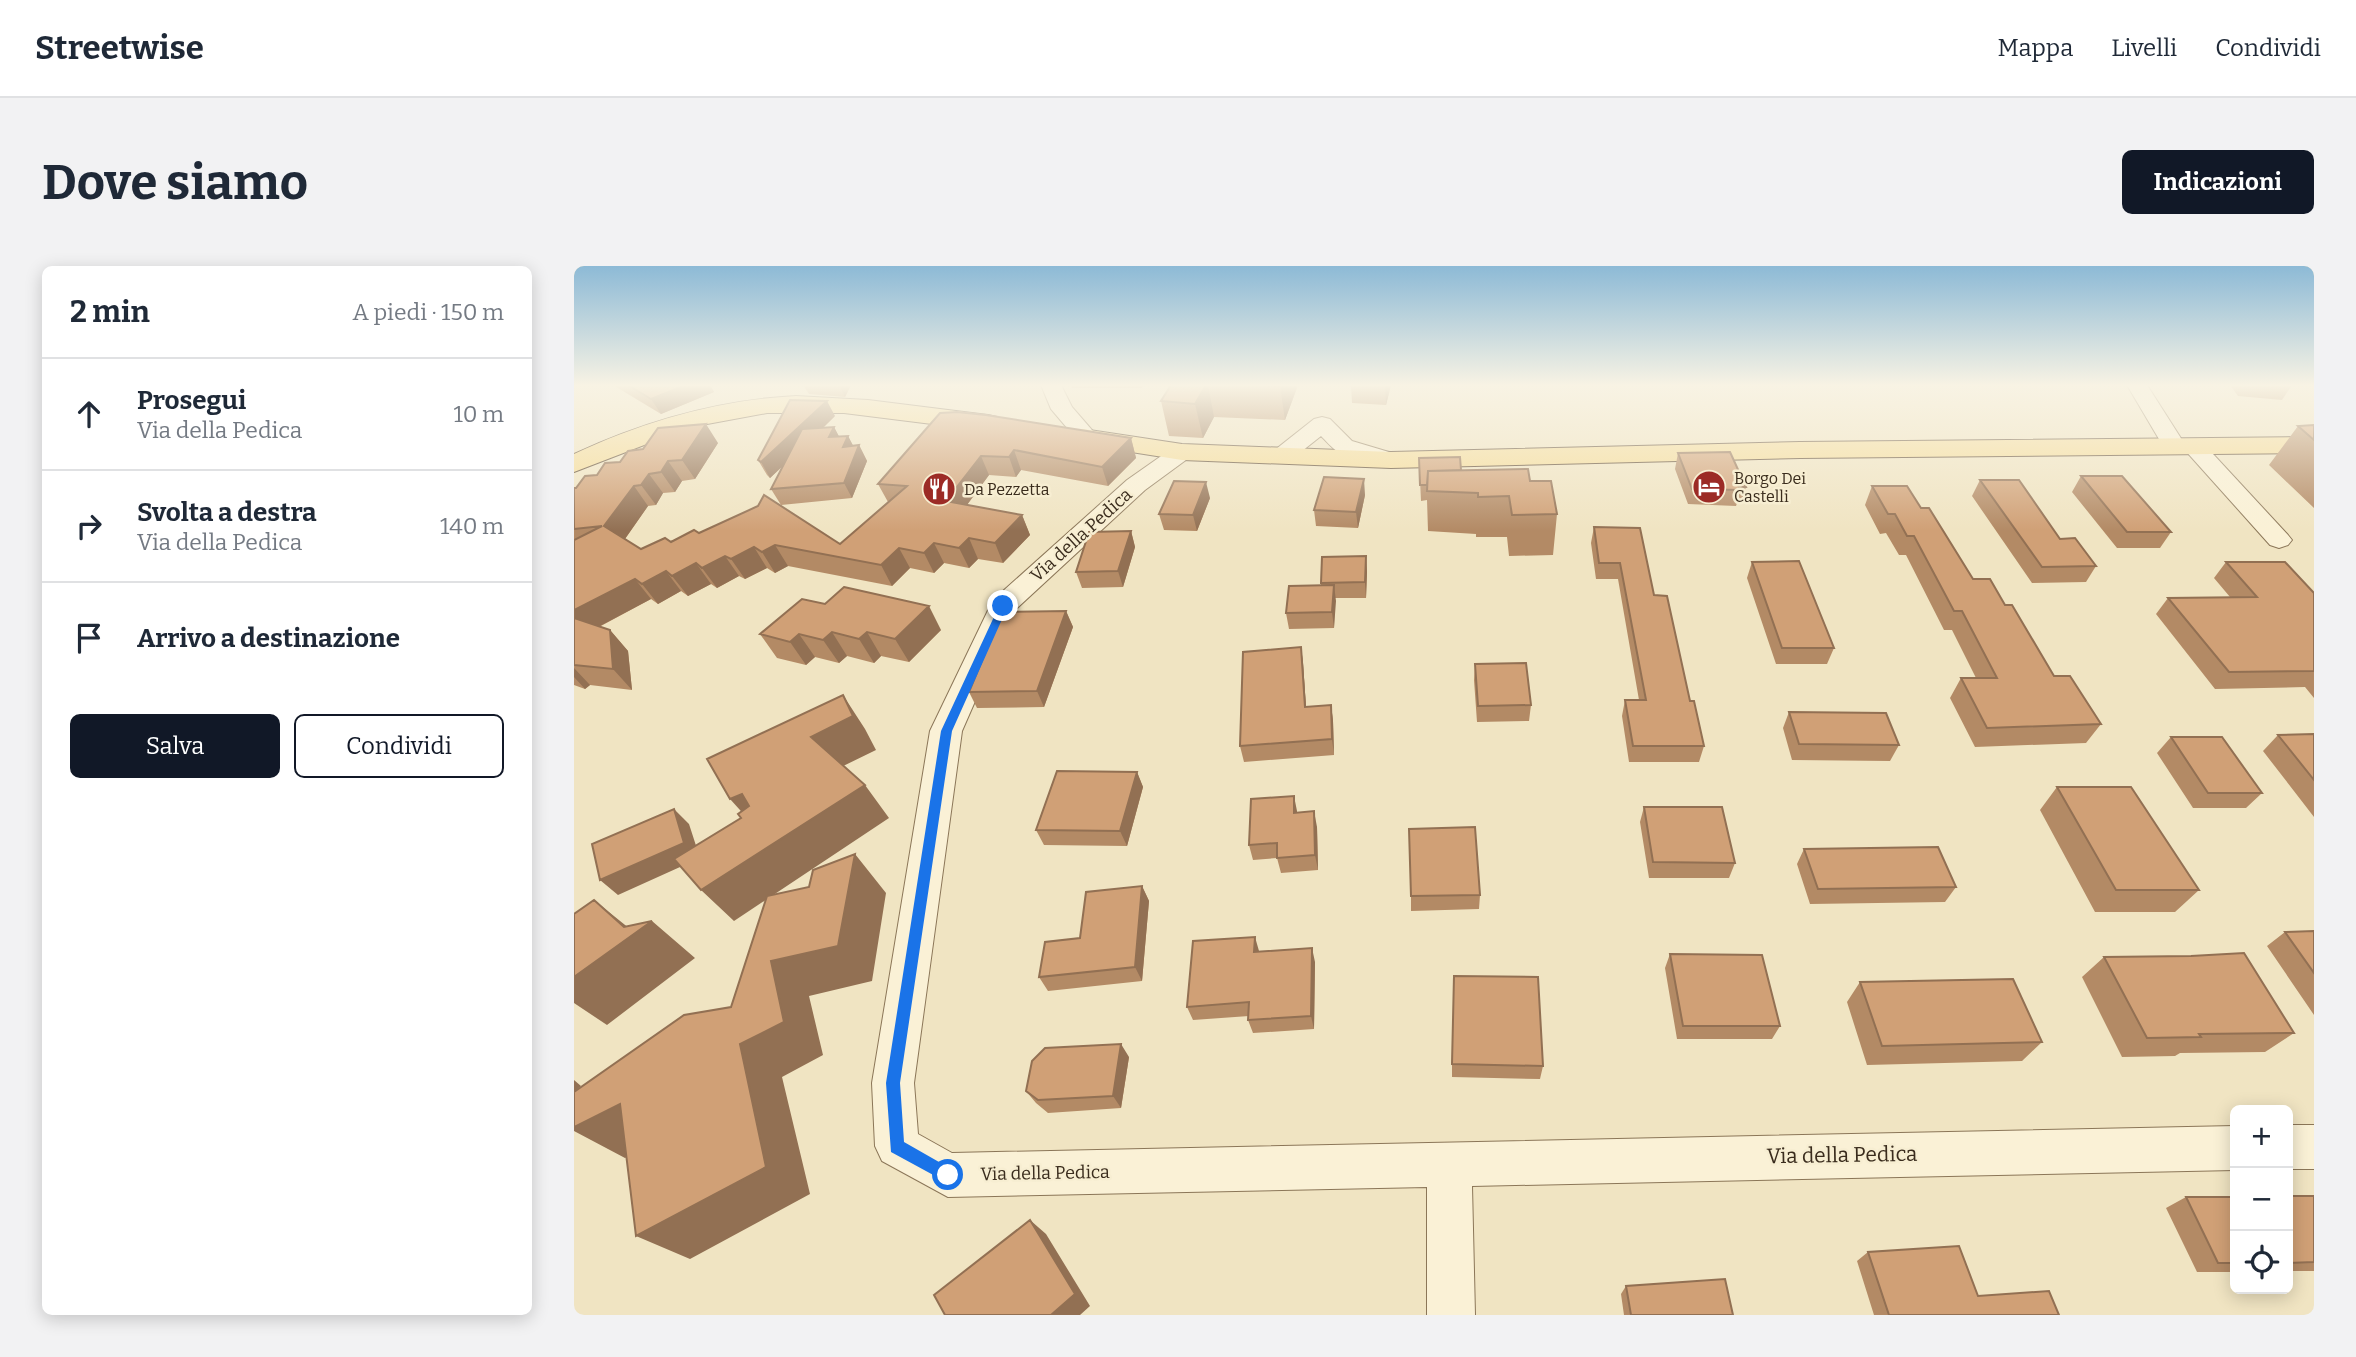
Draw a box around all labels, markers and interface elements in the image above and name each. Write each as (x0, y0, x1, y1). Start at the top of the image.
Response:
text: Streetwise (35, 28, 204, 68)
text: Mappa (1997, 34, 2073, 62)
text: Livelli (2111, 34, 2177, 62)
text: Condividi (2215, 34, 2321, 62)
button: Indicazioni (2122, 150, 2314, 214)
text: Dove siamo (42, 153, 308, 212)
text: 2 min (70, 294, 150, 330)
text: A piedi · 150 m (352, 298, 504, 326)
text: Prosegui (137, 385, 246, 416)
icon: ahead (70, 395, 108, 433)
text: 10 m (453, 400, 504, 428)
text: Via della Pedica (137, 416, 302, 444)
hotel icon: Borgo Dei Castelli (1690, 468, 1728, 506)
place label: Borgo Dei Castelli (1734, 469, 1806, 506)
restaurant icon: Da Pezzetta (920, 470, 958, 508)
place label: Da Pezzetta (964, 480, 1050, 499)
street label: Via della Pedica (1026, 483, 1137, 586)
text: Svolta a destra (137, 497, 316, 528)
icon: right (70, 507, 108, 545)
text: 140 m (440, 512, 504, 540)
text: Via della Pedica (137, 528, 302, 556)
route end (987, 590, 1018, 621)
icon: arrive (70, 619, 108, 657)
text: Arrivo a destinazione (137, 623, 400, 654)
button: Salva (70, 714, 280, 778)
button: Condividi (294, 714, 504, 778)
map controls (2230, 1105, 2293, 1294)
button: + (2230, 1105, 2293, 1168)
street label: Via della Pedica (1766, 1141, 1918, 1169)
route start (932, 1159, 963, 1190)
street label: Via della Pedica (980, 1161, 1110, 1185)
button: − (2230, 1168, 2293, 1231)
button: locate (2230, 1231, 2293, 1294)

